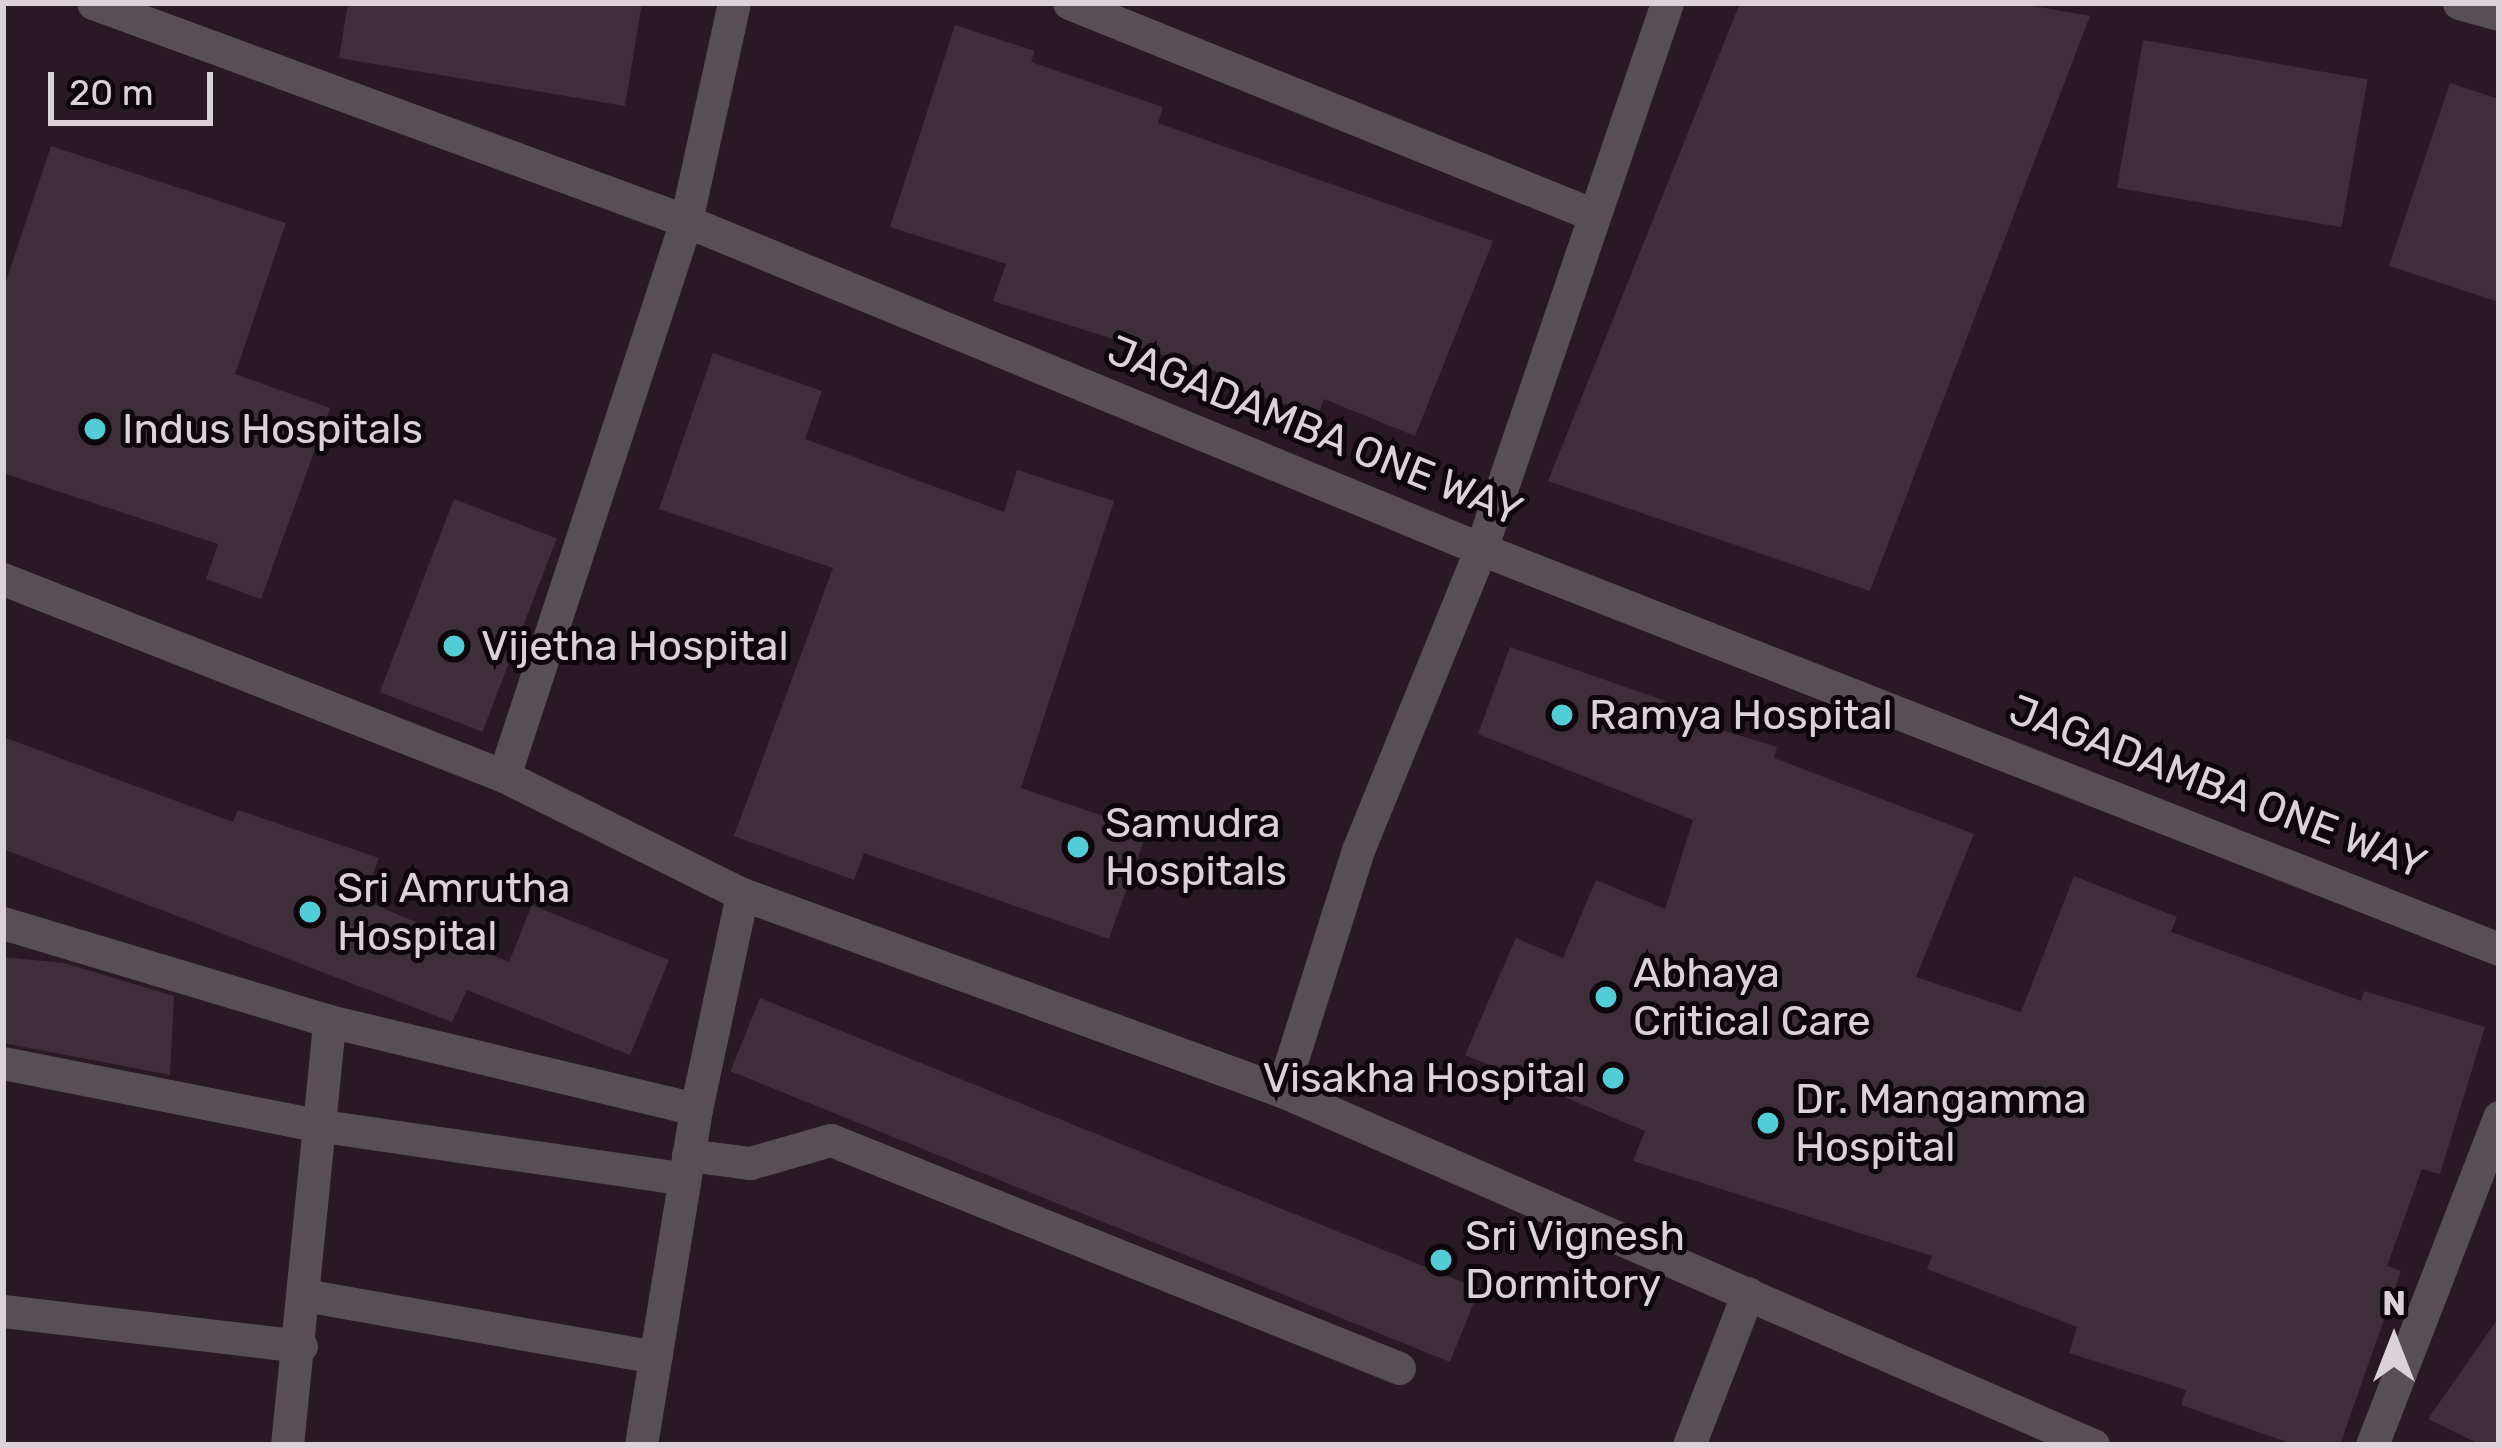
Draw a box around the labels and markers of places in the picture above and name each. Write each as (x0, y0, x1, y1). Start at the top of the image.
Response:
place label: Indus Hospitals (122, 404, 423, 454)
marker: Indus Hospitals (79, 413, 111, 445)
place label: Vijetha Hospital (481, 621, 789, 671)
marker: Vijetha Hospital (438, 630, 470, 662)
place label: Ramya Hospital (1589, 690, 1893, 740)
marker: Ramya Hospital (1546, 699, 1578, 731)
place label: Samudra Hospitals (1105, 798, 1287, 896)
marker: Samudra Hospitals (1062, 831, 1094, 863)
place label: Sri Amrutha Hospital (337, 863, 571, 962)
marker: Sri Amrutha Hospital (294, 896, 326, 928)
place label: Abhaya Critical Care (1633, 948, 1871, 1046)
marker: Abhaya Critical Care (1590, 981, 1622, 1013)
place label: Visakha Hospital (1263, 1053, 1586, 1103)
marker: Visakha Hospital (1597, 1062, 1629, 1094)
place label: Dr. Mangamma Hospital (1795, 1074, 2087, 1172)
marker: Dr. Mangamma Hospital (1752, 1107, 1784, 1139)
place label: Sri Vignesh Dormitory (1465, 1211, 1686, 1310)
marker: Sri Vignesh Dormitory (1428, 1247, 1454, 1273)

